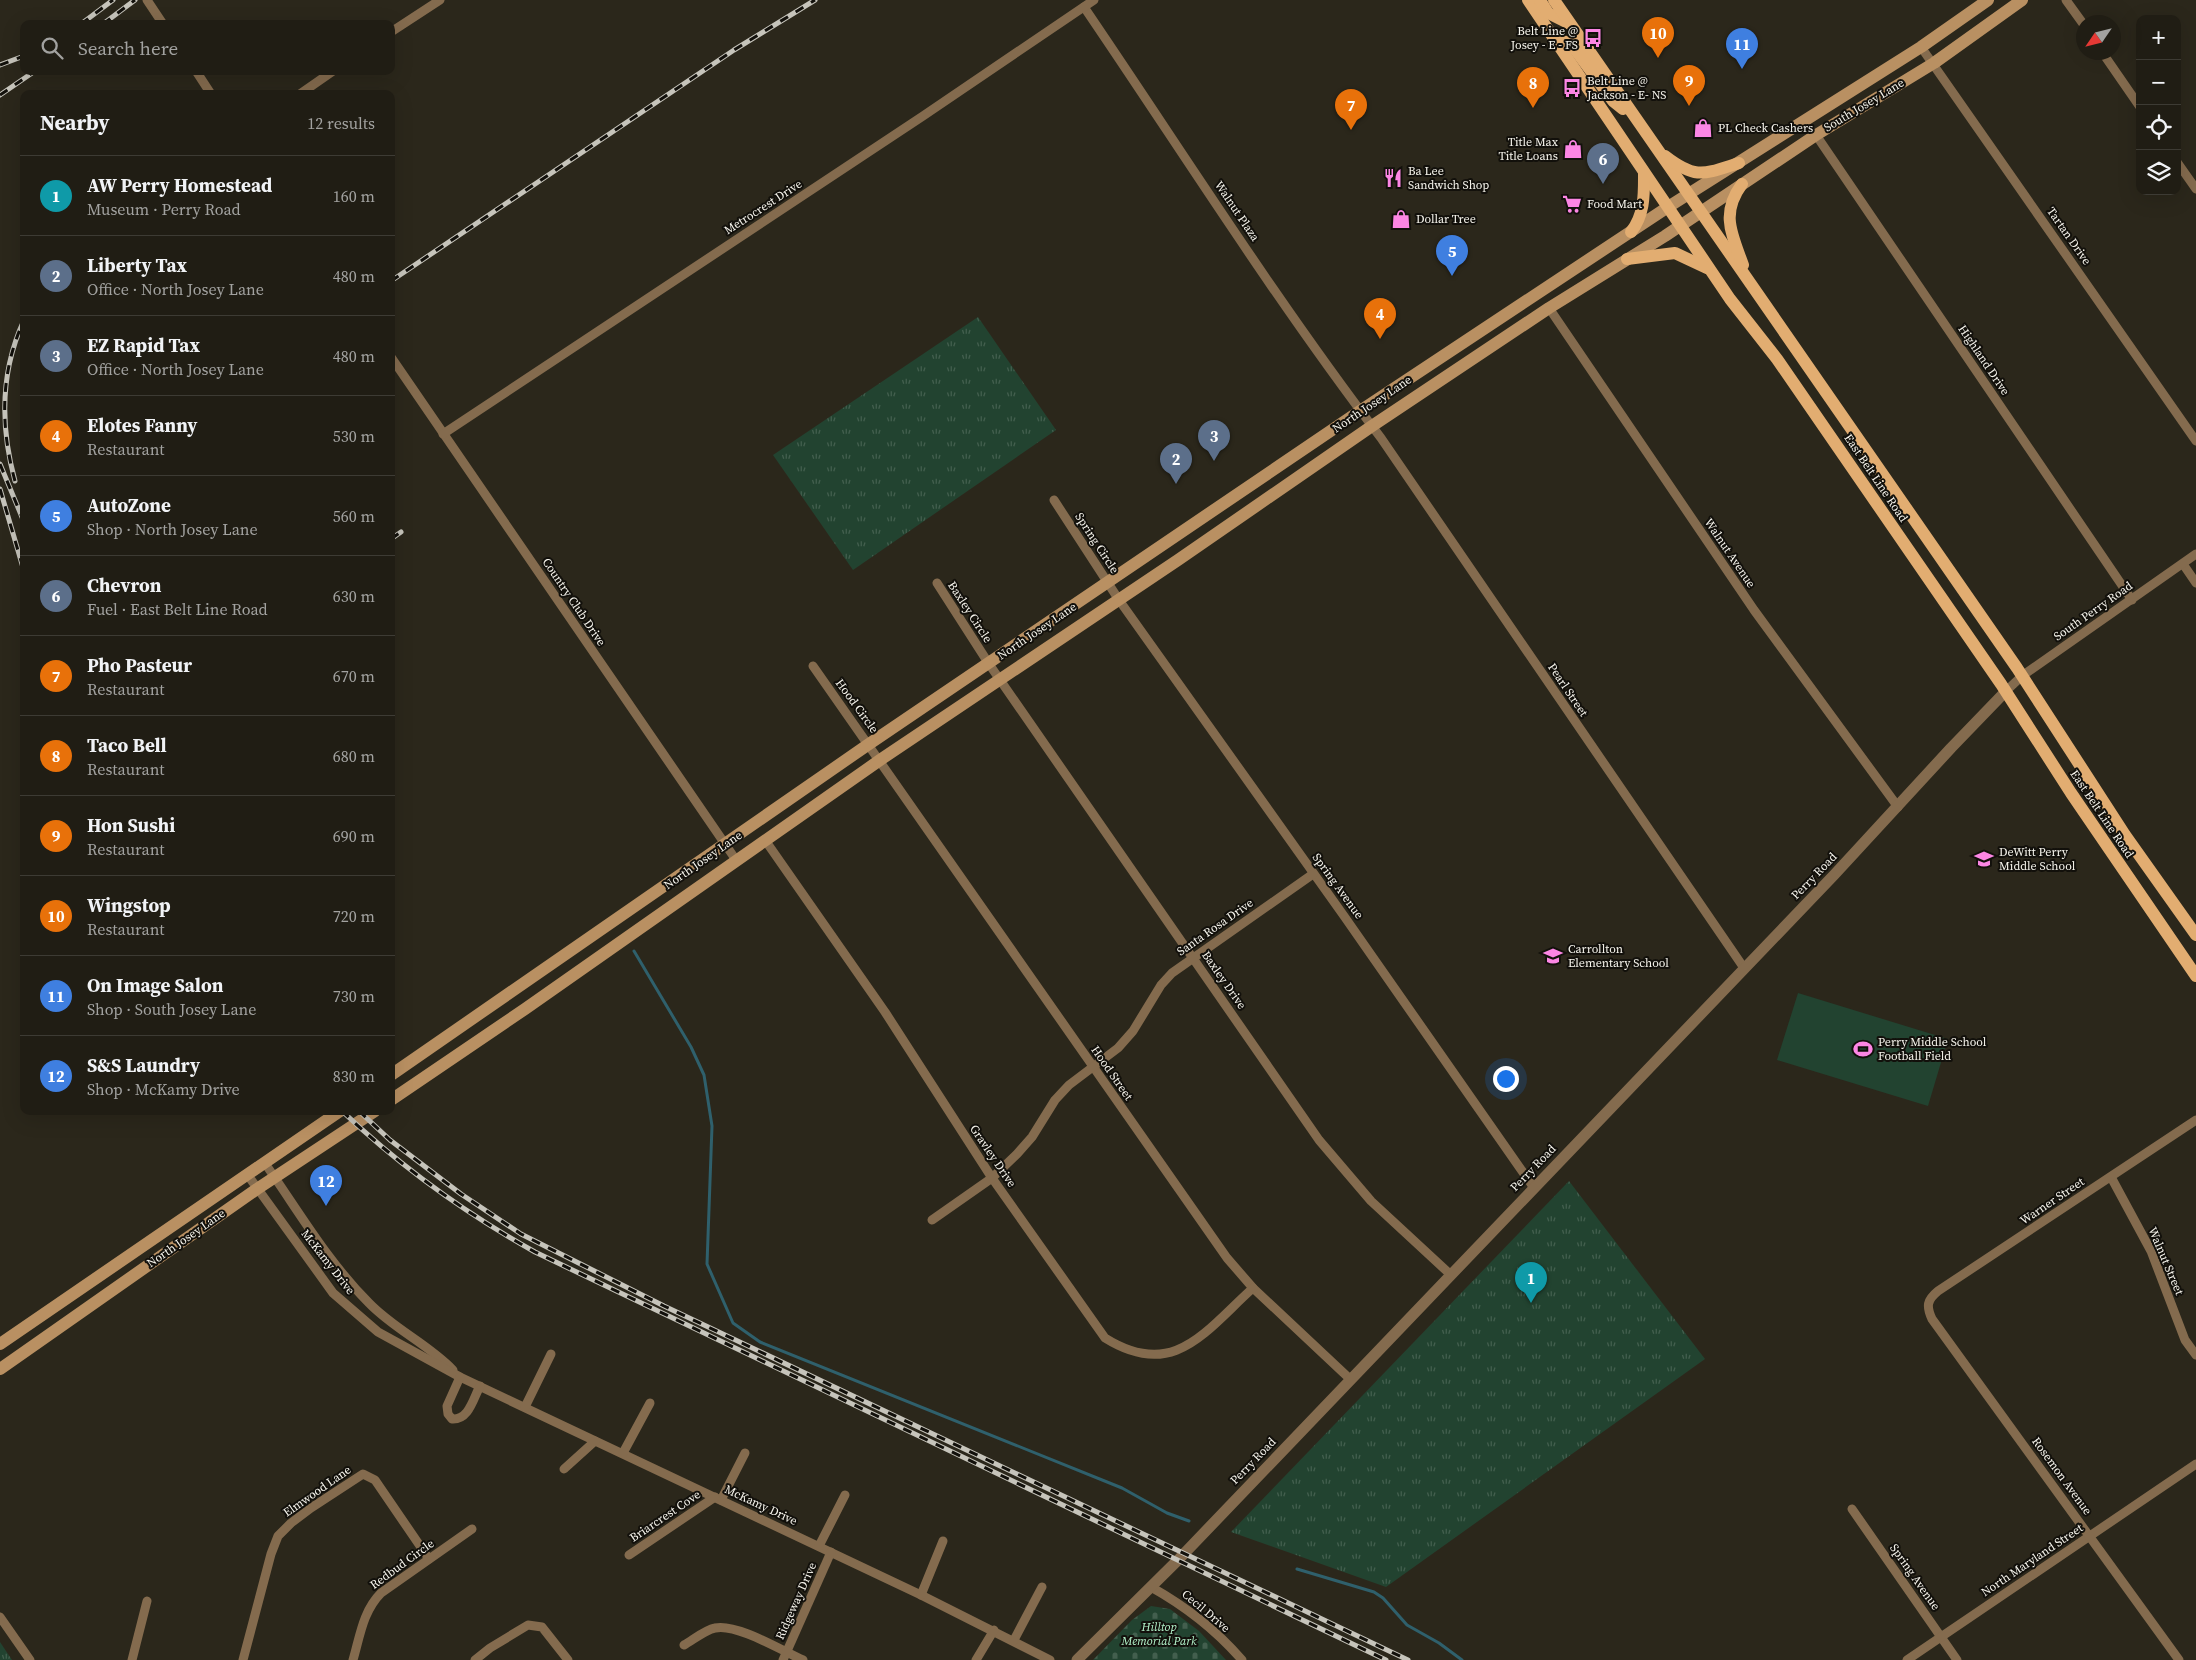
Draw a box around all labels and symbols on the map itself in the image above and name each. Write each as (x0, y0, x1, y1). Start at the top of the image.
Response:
north arrow (2076, 15, 2121, 60)
pin: 10 (1642, 17, 1674, 58)
place label: Belt Line @ Josey - E - FS (1510, 23, 1578, 53)
bus stop icon: Belt Line @ Josey - E - FS (1582, 27, 1604, 49)
pin: 11 (1726, 28, 1758, 69)
pin: 9 (1673, 65, 1705, 106)
pin: 8 (1517, 67, 1549, 108)
place label: Belt Line @ Jackson - E- NS (1586, 73, 1666, 103)
street label: South Josey Lane (1821, 75, 1907, 135)
bus stop icon: Belt Line @ Jackson - E- NS (1561, 77, 1583, 99)
pin: 7 (1335, 89, 1367, 130)
shop icon: PL Check Cashers (1692, 117, 1714, 139)
place label: PL Check Cashers (1718, 120, 1813, 136)
place label: Title Max Title Loans (1499, 134, 1559, 164)
shop icon: Title Max Title Loans (1562, 138, 1584, 160)
pin: 6 (1587, 143, 1619, 184)
place label: Ba Lee Sandwich Shop (1408, 163, 1489, 193)
restaurant icon: Ba Lee Sandwich Shop (1382, 167, 1404, 189)
street label: Metrocrest Drive (721, 176, 805, 238)
street label: Walnut Plaza (1211, 178, 1264, 245)
supermarket icon: Food Mart (1561, 193, 1583, 215)
place label: Food Mart (1587, 196, 1642, 212)
street label: Tartan Drive (2043, 204, 2095, 268)
shop icon: Dollar Tree (1390, 208, 1412, 230)
place label: Dollar Tree (1416, 211, 1476, 227)
pin: 5 (1436, 235, 1468, 276)
pin: 4 (1364, 298, 1396, 339)
street label: Highland Drive (1955, 322, 2013, 398)
street label: North Josey Lane (1329, 372, 1415, 436)
pin: 3 (1198, 420, 1230, 461)
street label: East Belt Line Road (1841, 431, 1912, 525)
pin: 2 (1160, 443, 1192, 484)
street label: Spring Circle (1071, 510, 1123, 576)
street label: Walnut Avenue (1701, 515, 1759, 591)
street label: Country Club Drive (539, 555, 609, 649)
street label: Baxley Circle (944, 578, 996, 646)
street label: South Perry Road (2050, 578, 2136, 644)
street label: North Josey Lane (994, 599, 1080, 663)
street label: Pearl Street (1544, 660, 1592, 720)
street label: Hood Circle (832, 676, 882, 736)
street label: East Belt Line Road (2067, 767, 2138, 861)
street label: North Josey Lane (661, 827, 745, 893)
place label: DeWitt Perry Middle School (1999, 844, 2076, 874)
school or university icon: DeWitt Perry Middle School (1973, 848, 1995, 870)
street label: Perry Road (1788, 849, 1841, 903)
street label: Spring Avenue (1309, 850, 1367, 922)
street label: Santa Rosa Drive (1174, 895, 1256, 959)
place label: Carrollton Elementary School (1568, 941, 1669, 971)
school or university icon: Carrollton Elementary School (1542, 945, 1564, 967)
street label: Baxley Drive (1198, 948, 1250, 1012)
place label: Perry Middle School Football Field (1878, 1034, 1987, 1064)
sports icon: Perry Middle School Football Field (1852, 1038, 1874, 1060)
street label: Hood Street (1087, 1043, 1137, 1103)
your location (1493, 1066, 1519, 1092)
street label: Gravley Drive (966, 1122, 1020, 1190)
street label: Perry Road (1507, 1141, 1560, 1195)
pin: 12 (310, 1165, 342, 1206)
street label: Warner Street (2017, 1174, 2087, 1228)
street label: North Josey Lane (144, 1205, 228, 1271)
street label: Walnut Street (2145, 1225, 2188, 1297)
street label: McKamy Drive (298, 1226, 358, 1298)
pin: 1 (1515, 1262, 1547, 1303)
street label: Perry Road (1227, 1434, 1280, 1488)
street label: Rosemon Avenue (2028, 1434, 2096, 1518)
street label: Elmwood Lane (280, 1462, 354, 1520)
street label: McKamy Drive (722, 1481, 800, 1529)
street label: Briarcrest Cove (626, 1486, 704, 1546)
street label: North Maryland Street (1978, 1520, 2086, 1600)
street label: Redbud Circle (367, 1535, 437, 1593)
street label: Spring Avenue (1886, 1541, 1944, 1613)
street label: Ridgeway Drive (772, 1560, 820, 1642)
street label: Cecil Drive (1178, 1586, 1234, 1636)
park label: Hilltop Memorial Park (1120, 1619, 1197, 1649)

